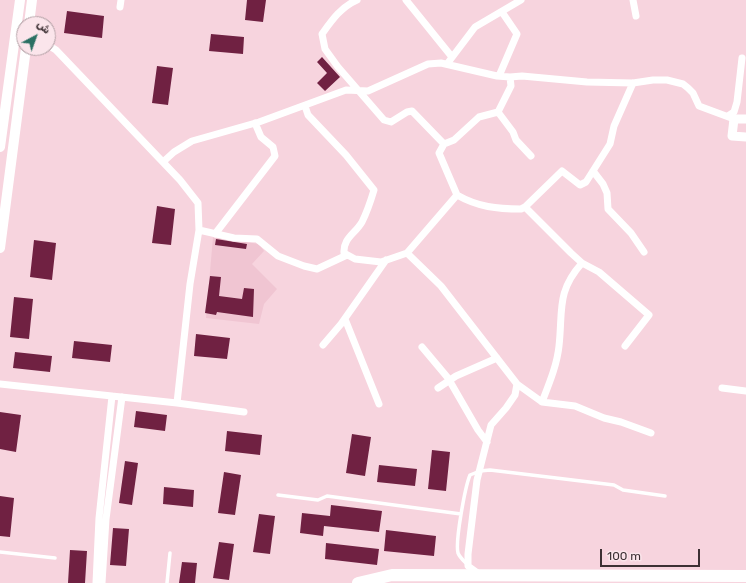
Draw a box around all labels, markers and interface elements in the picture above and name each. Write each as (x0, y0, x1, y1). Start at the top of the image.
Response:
north arrow (16, 16, 56, 56)
text: ش (34, 18, 53, 37)
scale bar (602, 541, 702, 567)
text: 100 m (607, 549, 641, 563)

